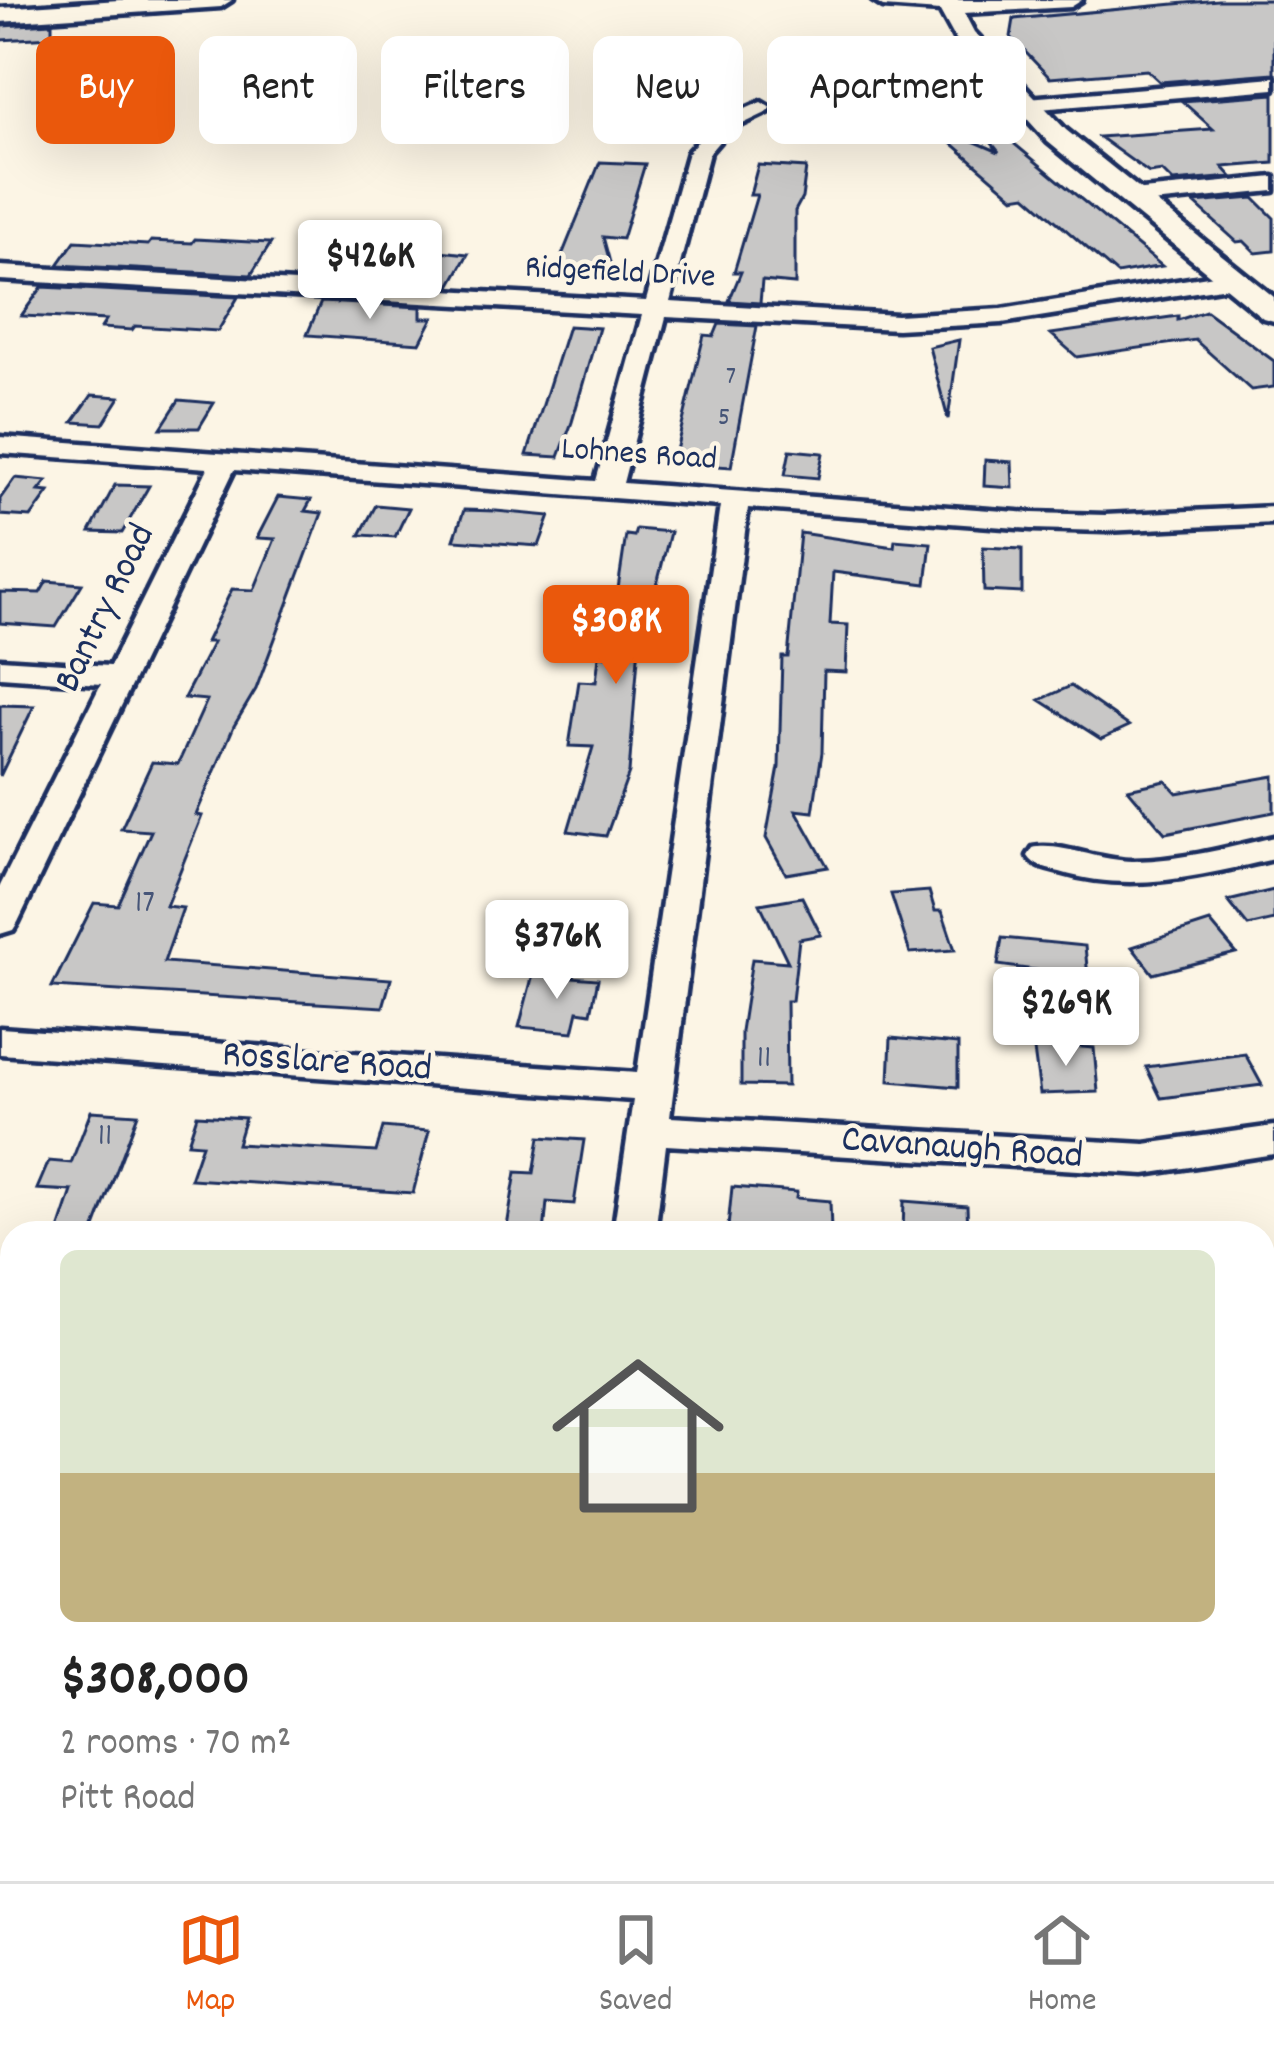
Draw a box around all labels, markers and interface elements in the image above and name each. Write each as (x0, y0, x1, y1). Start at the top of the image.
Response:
chip: Buy (36, 36, 175, 144)
chip: Rent (199, 36, 357, 144)
chip: Filters (381, 36, 569, 144)
chip: New (593, 36, 743, 144)
chip: Apartment (767, 36, 1026, 144)
pin: $426K (286, 220, 454, 322)
text: $426K (325, 231, 415, 286)
street label: Ridgefield Drive (523, 246, 717, 302)
house number: 7 (726, 358, 736, 397)
house number: 5 (718, 399, 730, 438)
street label: Lohnes Road (559, 427, 719, 485)
street label: Bantry Road (43, 515, 171, 703)
pin: $308K (532, 585, 700, 687)
text: $308K (570, 596, 662, 651)
house number: 17 (135, 881, 155, 928)
pin: $376K (473, 900, 641, 1002)
text: $376K (512, 911, 602, 966)
pin: $269K (982, 967, 1150, 1069)
text: $269K (1020, 978, 1112, 1033)
street label: Rosslare Road (220, 1029, 434, 1099)
house number: 11 (757, 1036, 771, 1083)
house number: 11 (98, 1114, 112, 1161)
street label: Cavanaugh Road (839, 1114, 1085, 1186)
icon: home (530, 1328, 746, 1544)
text: $308,000 (60, 1646, 250, 1718)
text: 2 rooms · 70 m² (60, 1718, 291, 1773)
text: Pitt Road (60, 1773, 196, 1828)
tab: Map (178, 1907, 244, 2026)
tab: Saved (599, 1907, 673, 2026)
tab: Home (1028, 1907, 1096, 2026)

